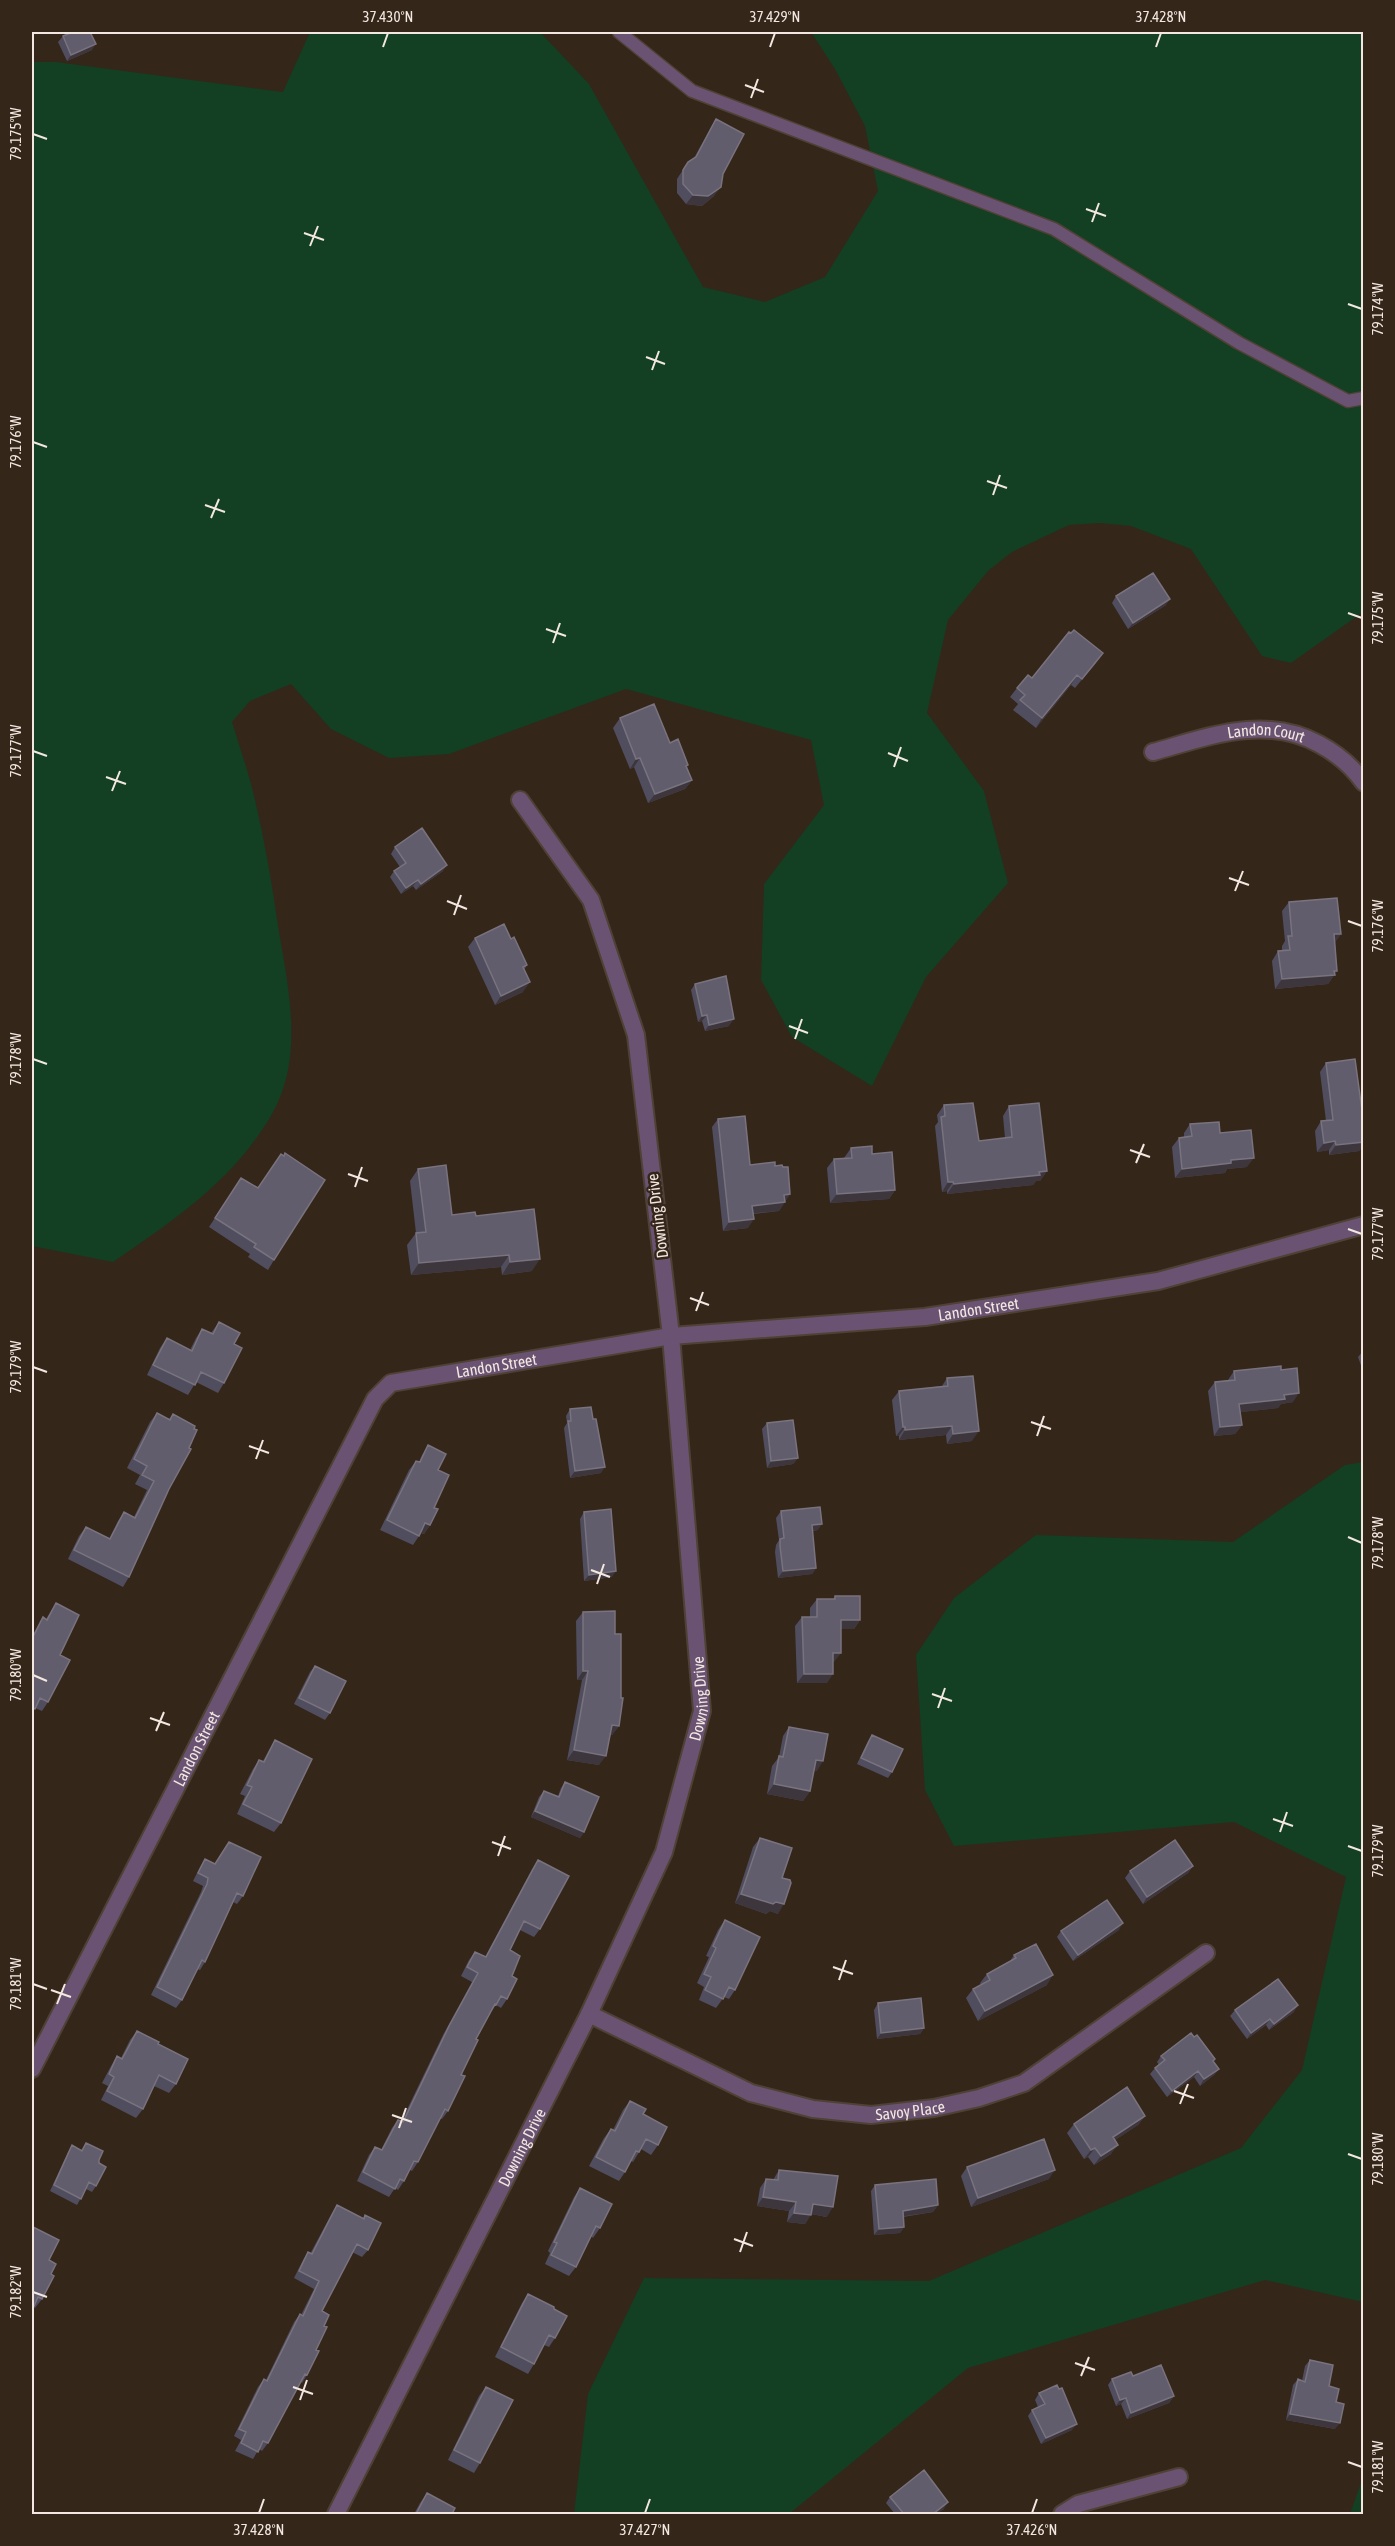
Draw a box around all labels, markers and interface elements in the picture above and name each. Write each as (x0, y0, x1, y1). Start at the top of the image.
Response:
text: 37.430°N (363, 8, 413, 25)
text: 37.429°N (750, 8, 800, 25)
text: 37.428°N (1136, 8, 1186, 25)
text: 79.175°W (7, 107, 24, 160)
text: 79.174°W (1369, 282, 1386, 335)
text: 79.176°W (7, 415, 24, 468)
text: 79.175°W (1369, 591, 1386, 644)
street label: Landon Court (1226, 720, 1308, 746)
text: 79.177°W (7, 724, 24, 777)
text: 79.176°W (1369, 899, 1386, 952)
text: 79.178°W (7, 1032, 24, 1085)
street label: Downing Drive (643, 1172, 672, 1259)
text: 79.177°W (1369, 1207, 1386, 1260)
street label: Landon Street (937, 1294, 1021, 1324)
text: 79.179°W (7, 1340, 24, 1393)
street label: Landon Street (454, 1350, 538, 1381)
text: 79.178°W (1369, 1516, 1386, 1569)
text: 79.180°W (7, 1648, 24, 1701)
street label: Downing Drive (685, 1656, 711, 1743)
street label: Landon Street (169, 1708, 223, 1789)
text: 79.179°W (1369, 1824, 1386, 1877)
text: 79.181°W (7, 1957, 24, 2010)
street label: Savoy Place (875, 2097, 946, 2123)
street label: Downing Drive (494, 2105, 549, 2189)
text: 79.180°W (1369, 2132, 1386, 2185)
text: 79.182°W (7, 2265, 24, 2318)
text: 79.181°W (1369, 2440, 1386, 2493)
text: 37.428°N (234, 2521, 284, 2538)
text: 37.427°N (620, 2521, 670, 2538)
text: 37.426°N (1007, 2521, 1057, 2538)

